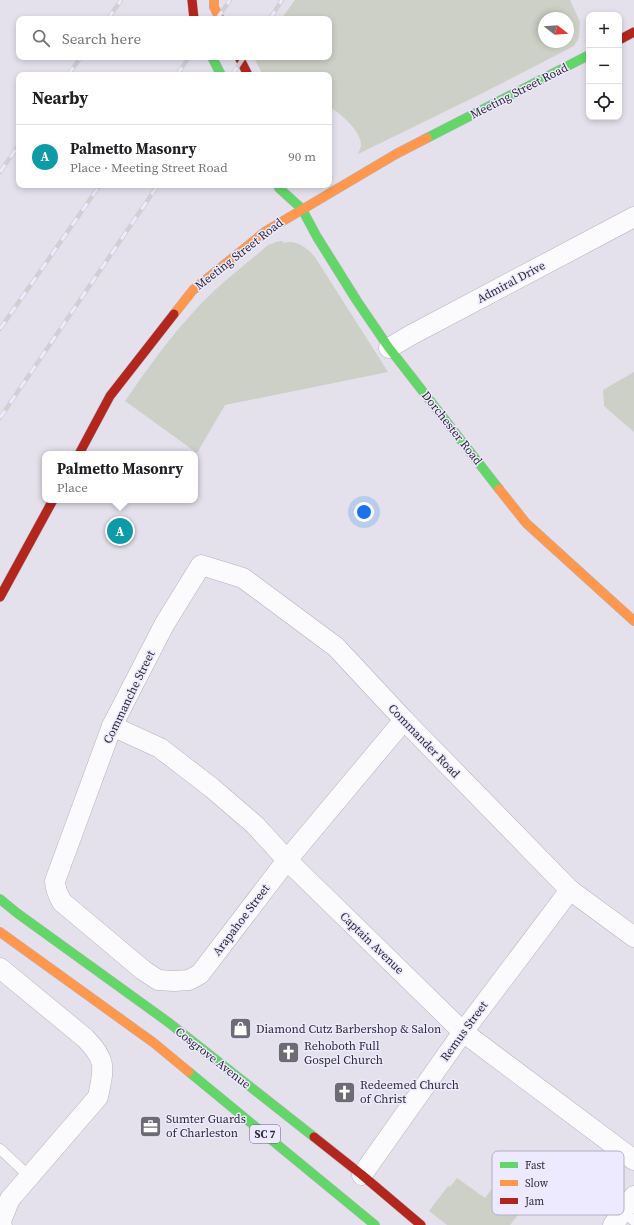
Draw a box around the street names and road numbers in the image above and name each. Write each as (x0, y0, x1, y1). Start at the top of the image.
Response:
street label: Meeting Street Road (467, 59, 571, 123)
street label: Meeting Street Road (192, 214, 286, 293)
street label: Admiral Drive (474, 257, 548, 307)
street label: Dorchester Road (418, 388, 486, 468)
street label: Commanche Street (99, 648, 159, 746)
street label: Commander Road (385, 701, 464, 782)
street label: Arapahoe Street (209, 881, 273, 959)
street label: Captain Avenue (336, 908, 408, 978)
street label: Remus Street (437, 998, 491, 1064)
street label: Cosgrove Avenue (172, 1024, 254, 1092)
road number: SC 7 (250, 1125, 280, 1143)

